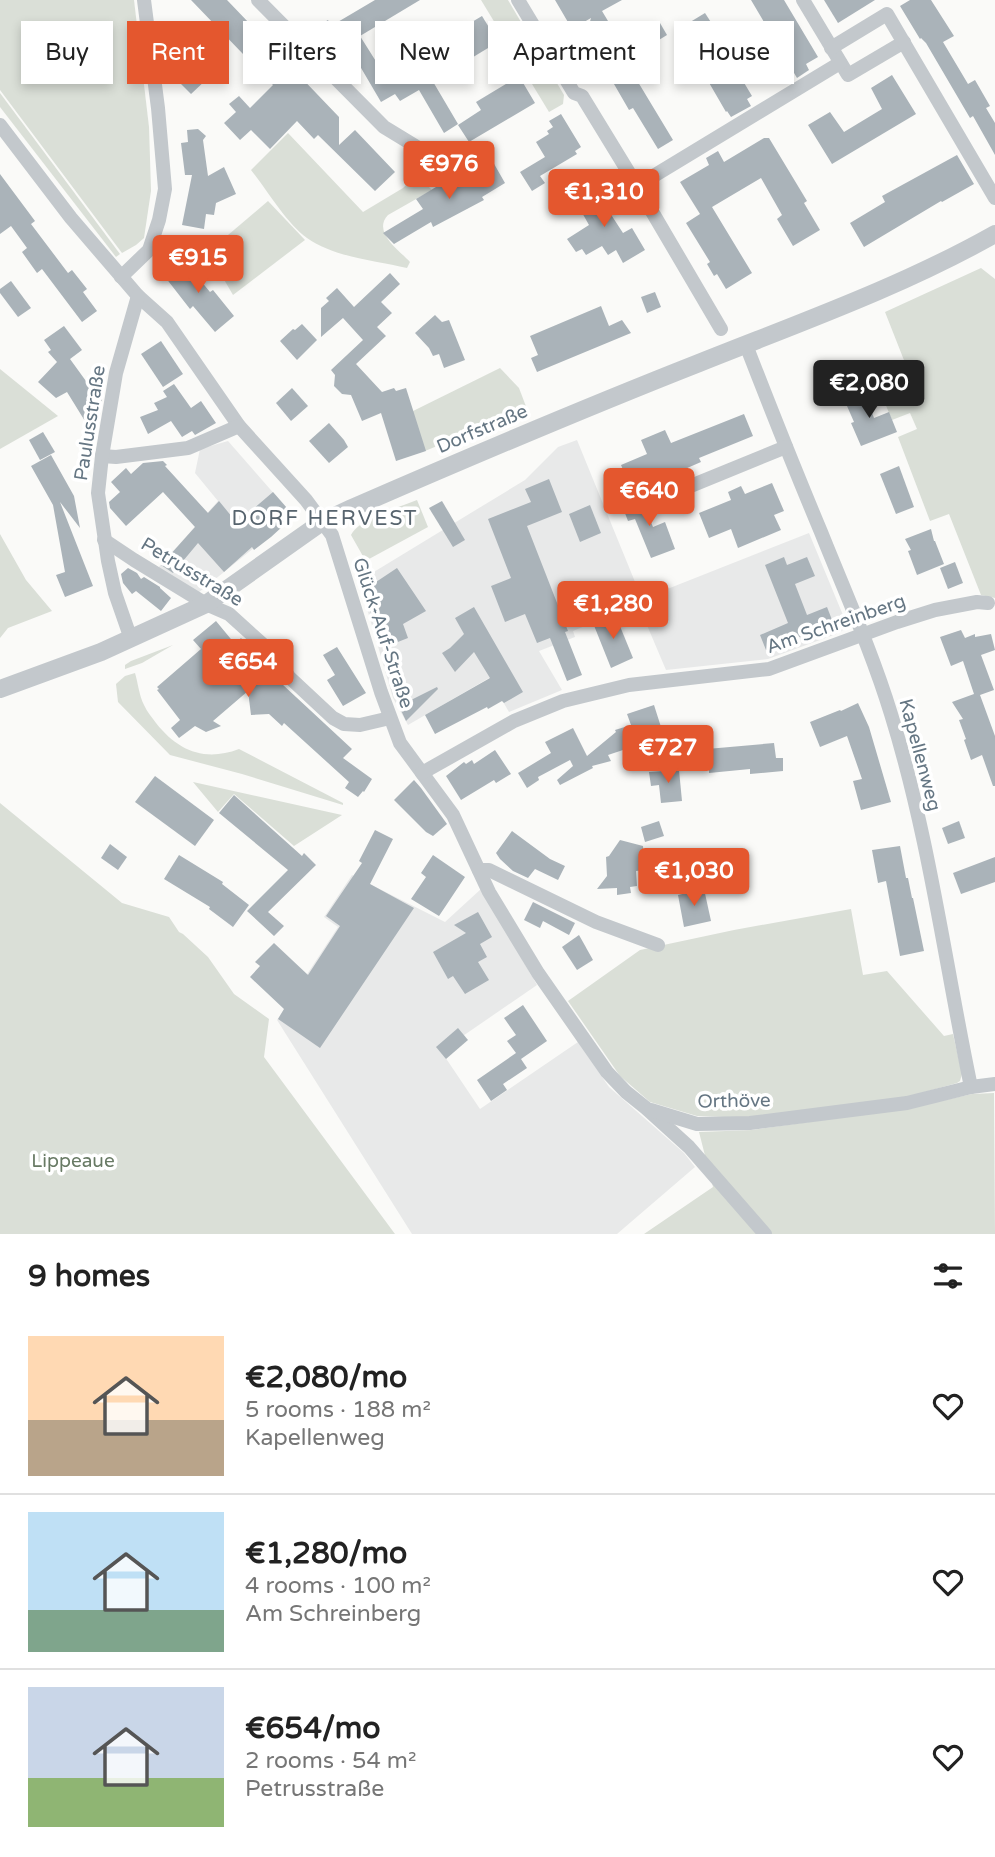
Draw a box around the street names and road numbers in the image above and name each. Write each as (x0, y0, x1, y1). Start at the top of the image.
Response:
street label: Paulusstraße (70, 364, 110, 482)
street label: Dorfstraße (433, 400, 531, 458)
street label: Petrusstraße (137, 533, 247, 611)
street label: Glück-Auf-Straße (348, 555, 418, 711)
street label: Am Schreinberg (764, 590, 908, 658)
street label: Kapellenweg (894, 696, 946, 814)
street label: Orthöve (697, 1089, 771, 1113)

